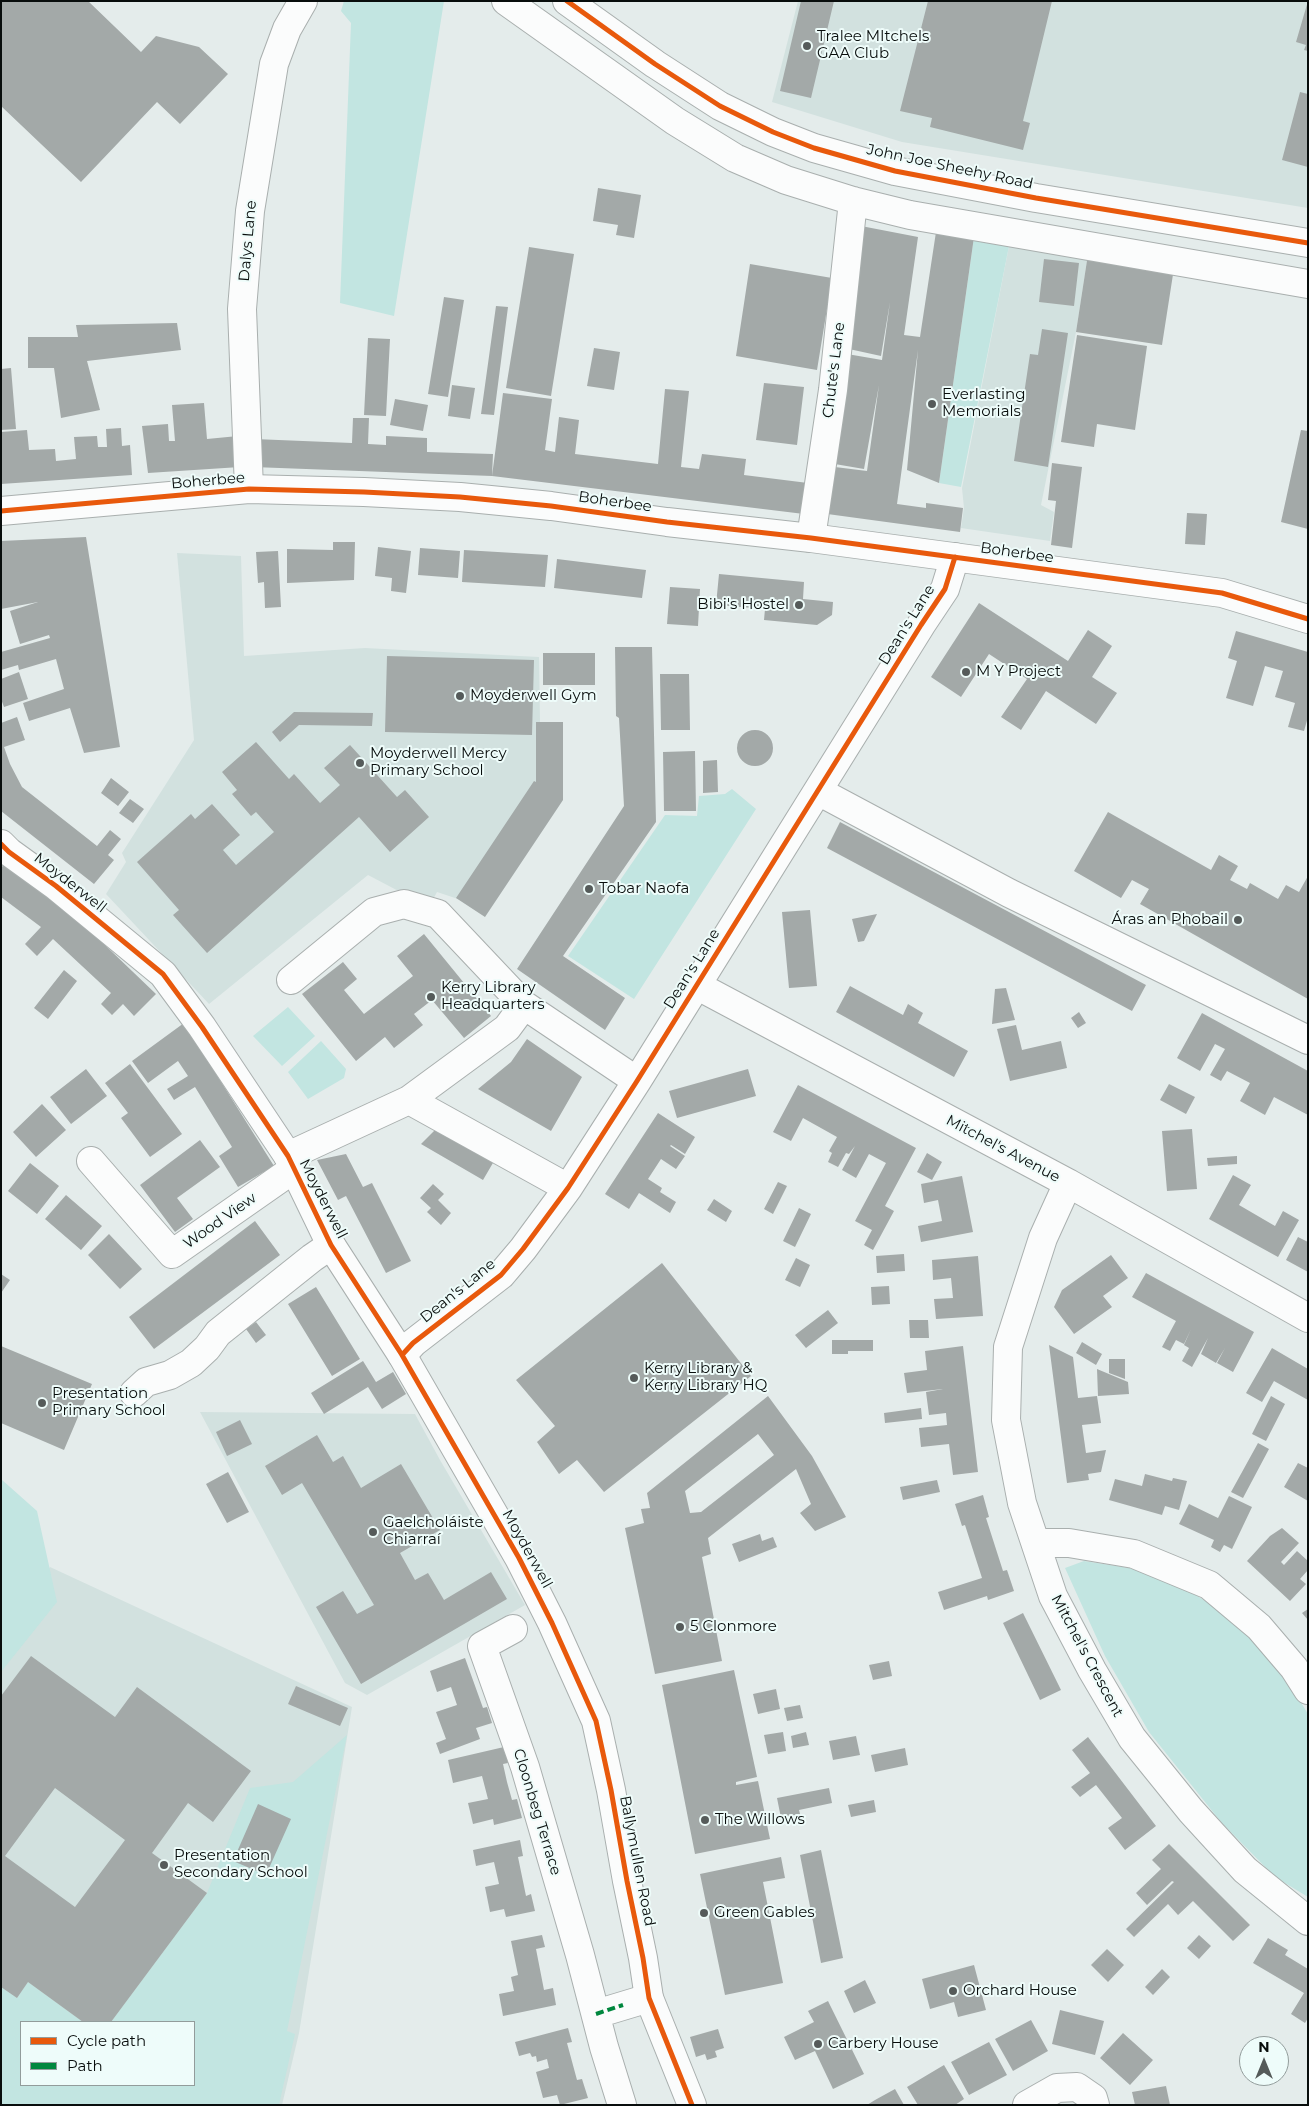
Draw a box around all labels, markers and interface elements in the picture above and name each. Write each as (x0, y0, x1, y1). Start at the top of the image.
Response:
place label: Tralee MItchels GAA Club (817, 28, 929, 63)
marker: Tralee MItchels GAA Club (801, 40, 813, 52)
street label: John Joe Sheehy Road (865, 141, 1035, 193)
street label: Dalys Lane (235, 200, 261, 282)
street label: Chute's Lane (819, 321, 849, 419)
place label: Everlasting Memorials (942, 386, 1025, 421)
marker: Everlasting Memorials (926, 398, 938, 410)
street label: Boherbee (170, 469, 246, 493)
street label: Boherbee (577, 488, 653, 516)
street label: Boherbee (979, 539, 1055, 567)
street label: Dean's Lane (875, 581, 939, 669)
place label: Bibi's Hostel (697, 596, 789, 614)
marker: Bibi's Hostel (793, 599, 805, 611)
place label: M Y Project (976, 663, 1061, 681)
marker: M Y Project (960, 666, 972, 678)
place label: Moyderwell Gym (470, 687, 597, 705)
marker: Moyderwell Gym (454, 690, 466, 702)
place label: Moyderwell Mercy Primary School (370, 745, 507, 780)
marker: Moyderwell Mercy Primary School (354, 757, 366, 769)
street label: Moyderwell (30, 849, 110, 917)
place label: Tobar Naofa (599, 880, 689, 898)
marker: Tobar Naofa (583, 883, 595, 895)
place label: Áras an Phobail (1111, 911, 1228, 929)
marker: Áras an Phobail (1232, 914, 1244, 926)
street label: Dean's Lane (660, 925, 724, 1013)
place label: Kerry Library Headquarters (441, 979, 545, 1014)
marker: Kerry Library Headquarters (425, 991, 437, 1003)
street label: Mitchel's Avenue (943, 1111, 1063, 1187)
street label: Moyderwell (295, 1156, 351, 1242)
street label: Wood View (180, 1189, 260, 1253)
street label: Dean's Lane (417, 1255, 499, 1327)
place label: Kerry Library & Kerry Library HQ (644, 1360, 767, 1395)
marker: Kerry Library & Kerry Library HQ (628, 1372, 640, 1384)
place label: Presentation Primary School (52, 1385, 166, 1420)
marker: Presentation Primary School (36, 1397, 48, 1409)
street label: Moyderwell (498, 1507, 556, 1591)
place label: Gaelcholáiste Chiarraí (383, 1514, 484, 1549)
marker: Gaelcholáiste Chiarraí (367, 1526, 379, 1538)
street label: Mitchel's Crescent (1047, 1592, 1127, 1720)
place label: 5 Clonmore (690, 1618, 777, 1636)
marker: 5 Clonmore (674, 1621, 686, 1633)
street label: Cloonbeg Terrace (509, 1747, 565, 1877)
street label: Ballymullen Road (616, 1794, 658, 1928)
place label: The Willows (715, 1811, 805, 1829)
marker: The Willows (699, 1814, 711, 1826)
place label: Presentation Secondary School (174, 1847, 308, 1882)
marker: Presentation Secondary School (158, 1859, 170, 1871)
place label: Green Gables (714, 1904, 815, 1922)
marker: Green Gables (698, 1907, 710, 1919)
place label: Orchard House (963, 1982, 1077, 2000)
marker: Orchard House (947, 1985, 959, 1997)
legend (20, 2021, 195, 2086)
text: Cycle path (67, 2031, 146, 2050)
place label: Carbery House (828, 2035, 939, 2053)
north arrow (1239, 2036, 1289, 2086)
marker: Carbery House (812, 2038, 824, 2050)
text: N (1258, 2038, 1270, 2056)
text: Path (67, 2056, 103, 2075)

